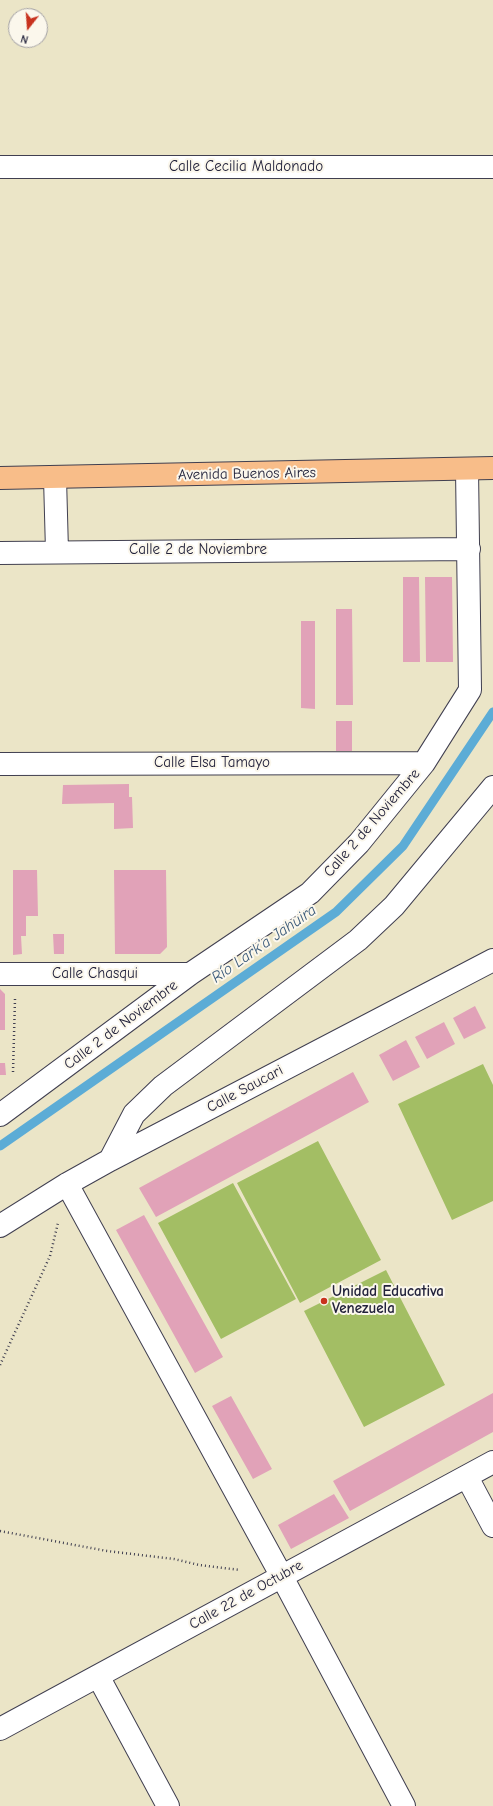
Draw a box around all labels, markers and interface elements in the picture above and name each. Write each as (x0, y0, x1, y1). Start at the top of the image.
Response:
north arrow (8, 8, 48, 48)
text: N (19, 32, 30, 46)
street label: Calle Cecilia Maldonado (169, 158, 323, 176)
street label: Avenida Buenos Aires (178, 464, 316, 484)
street label: Calle 2 de Noviembre (129, 541, 267, 559)
street label: Calle Elsa Tamayo (154, 754, 270, 772)
street label: Calle 2 de Noviembre (320, 765, 424, 881)
water label: Río Lark’a Jahuira (208, 901, 320, 987)
street label: Calle Chasqui (52, 965, 138, 983)
street label: Calle 2 de Noviembre (61, 976, 181, 1074)
street label: Calle Saucari (204, 1061, 286, 1117)
place label: Unidad Educativa Venezuela (332, 1283, 444, 1318)
marker: Unidad Educativa Venezuela (319, 1296, 329, 1306)
street label: Calle 22 de Octubre (186, 1556, 306, 1634)

